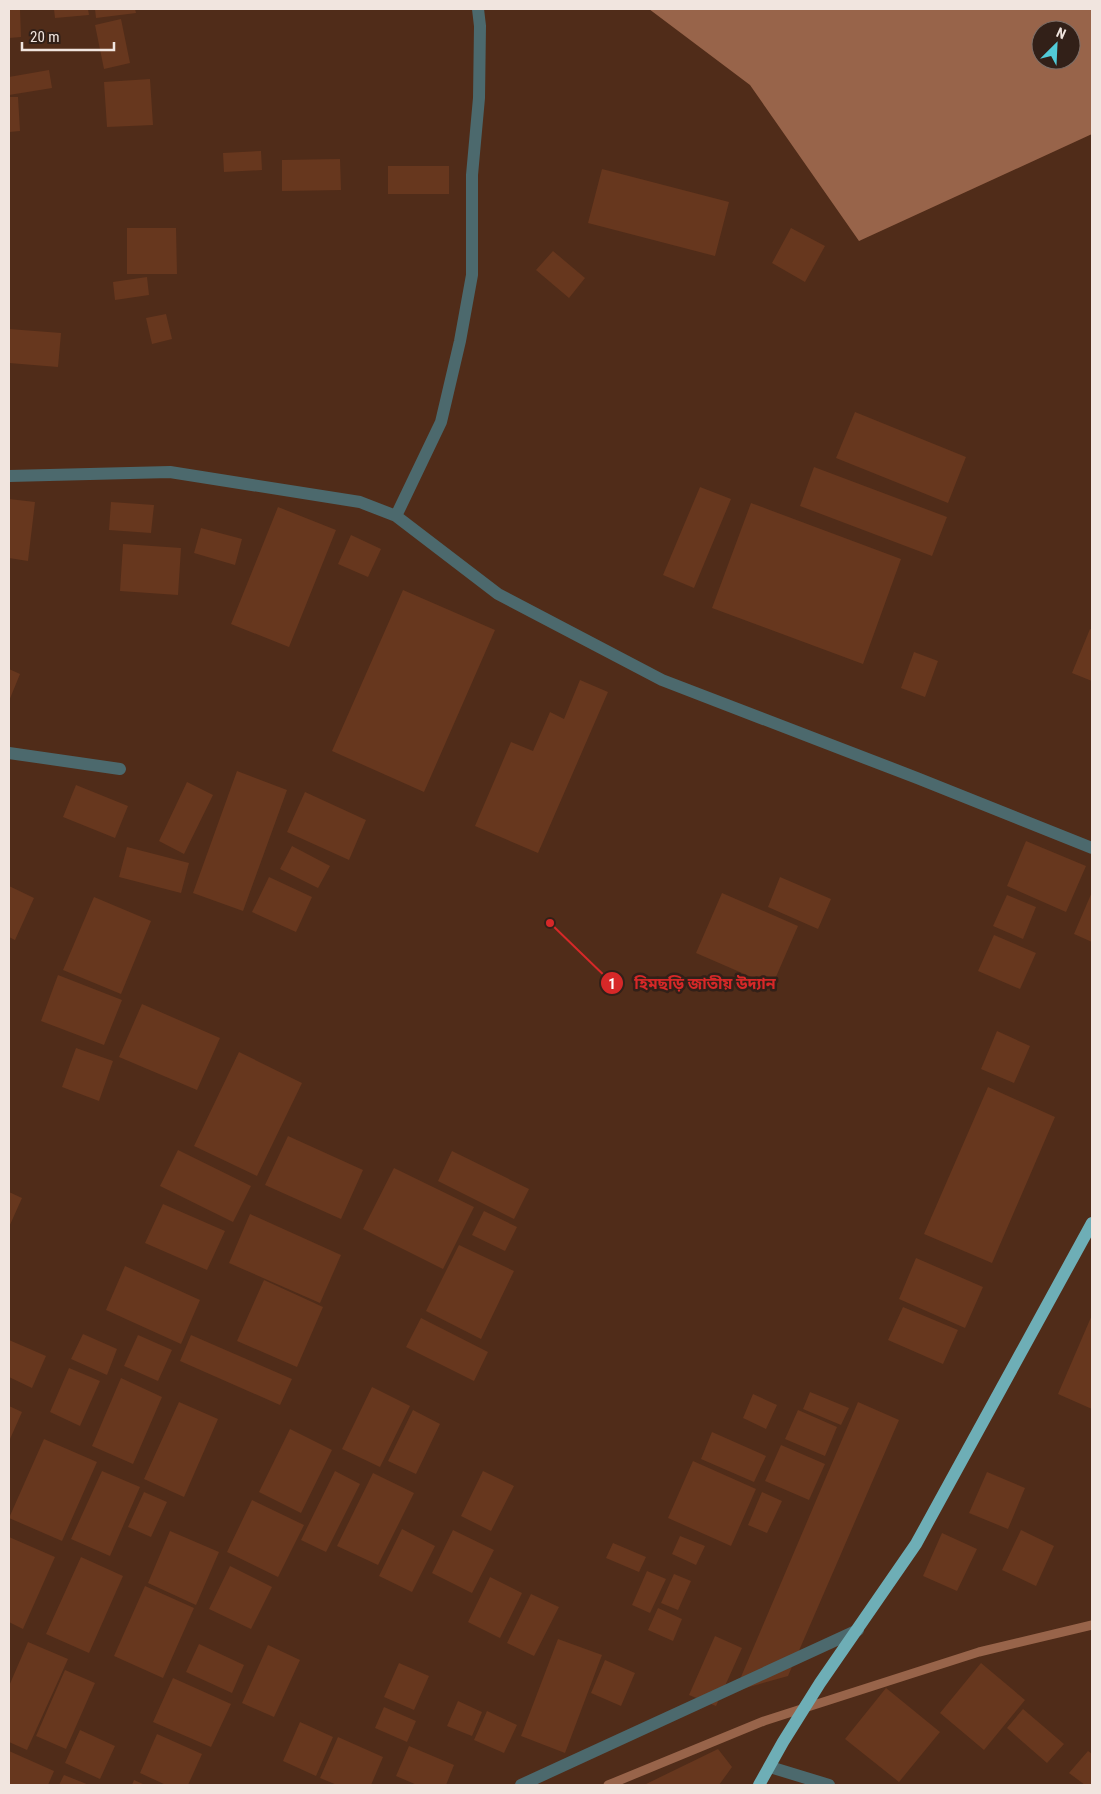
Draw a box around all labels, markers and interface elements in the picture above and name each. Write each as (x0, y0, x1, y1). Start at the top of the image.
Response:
scale bar (22, 20, 115, 52)
north arrow (1031, 20, 1081, 70)
text: N (1054, 24, 1068, 42)
text: 20 m (30, 28, 60, 46)
callout: হিমছড়ি জাতীয় উদ্যান (600, 968, 786, 999)
text: হিমছড়ি জাতীয় উদ্যান (633, 974, 777, 993)
text: 1 (608, 975, 616, 993)

